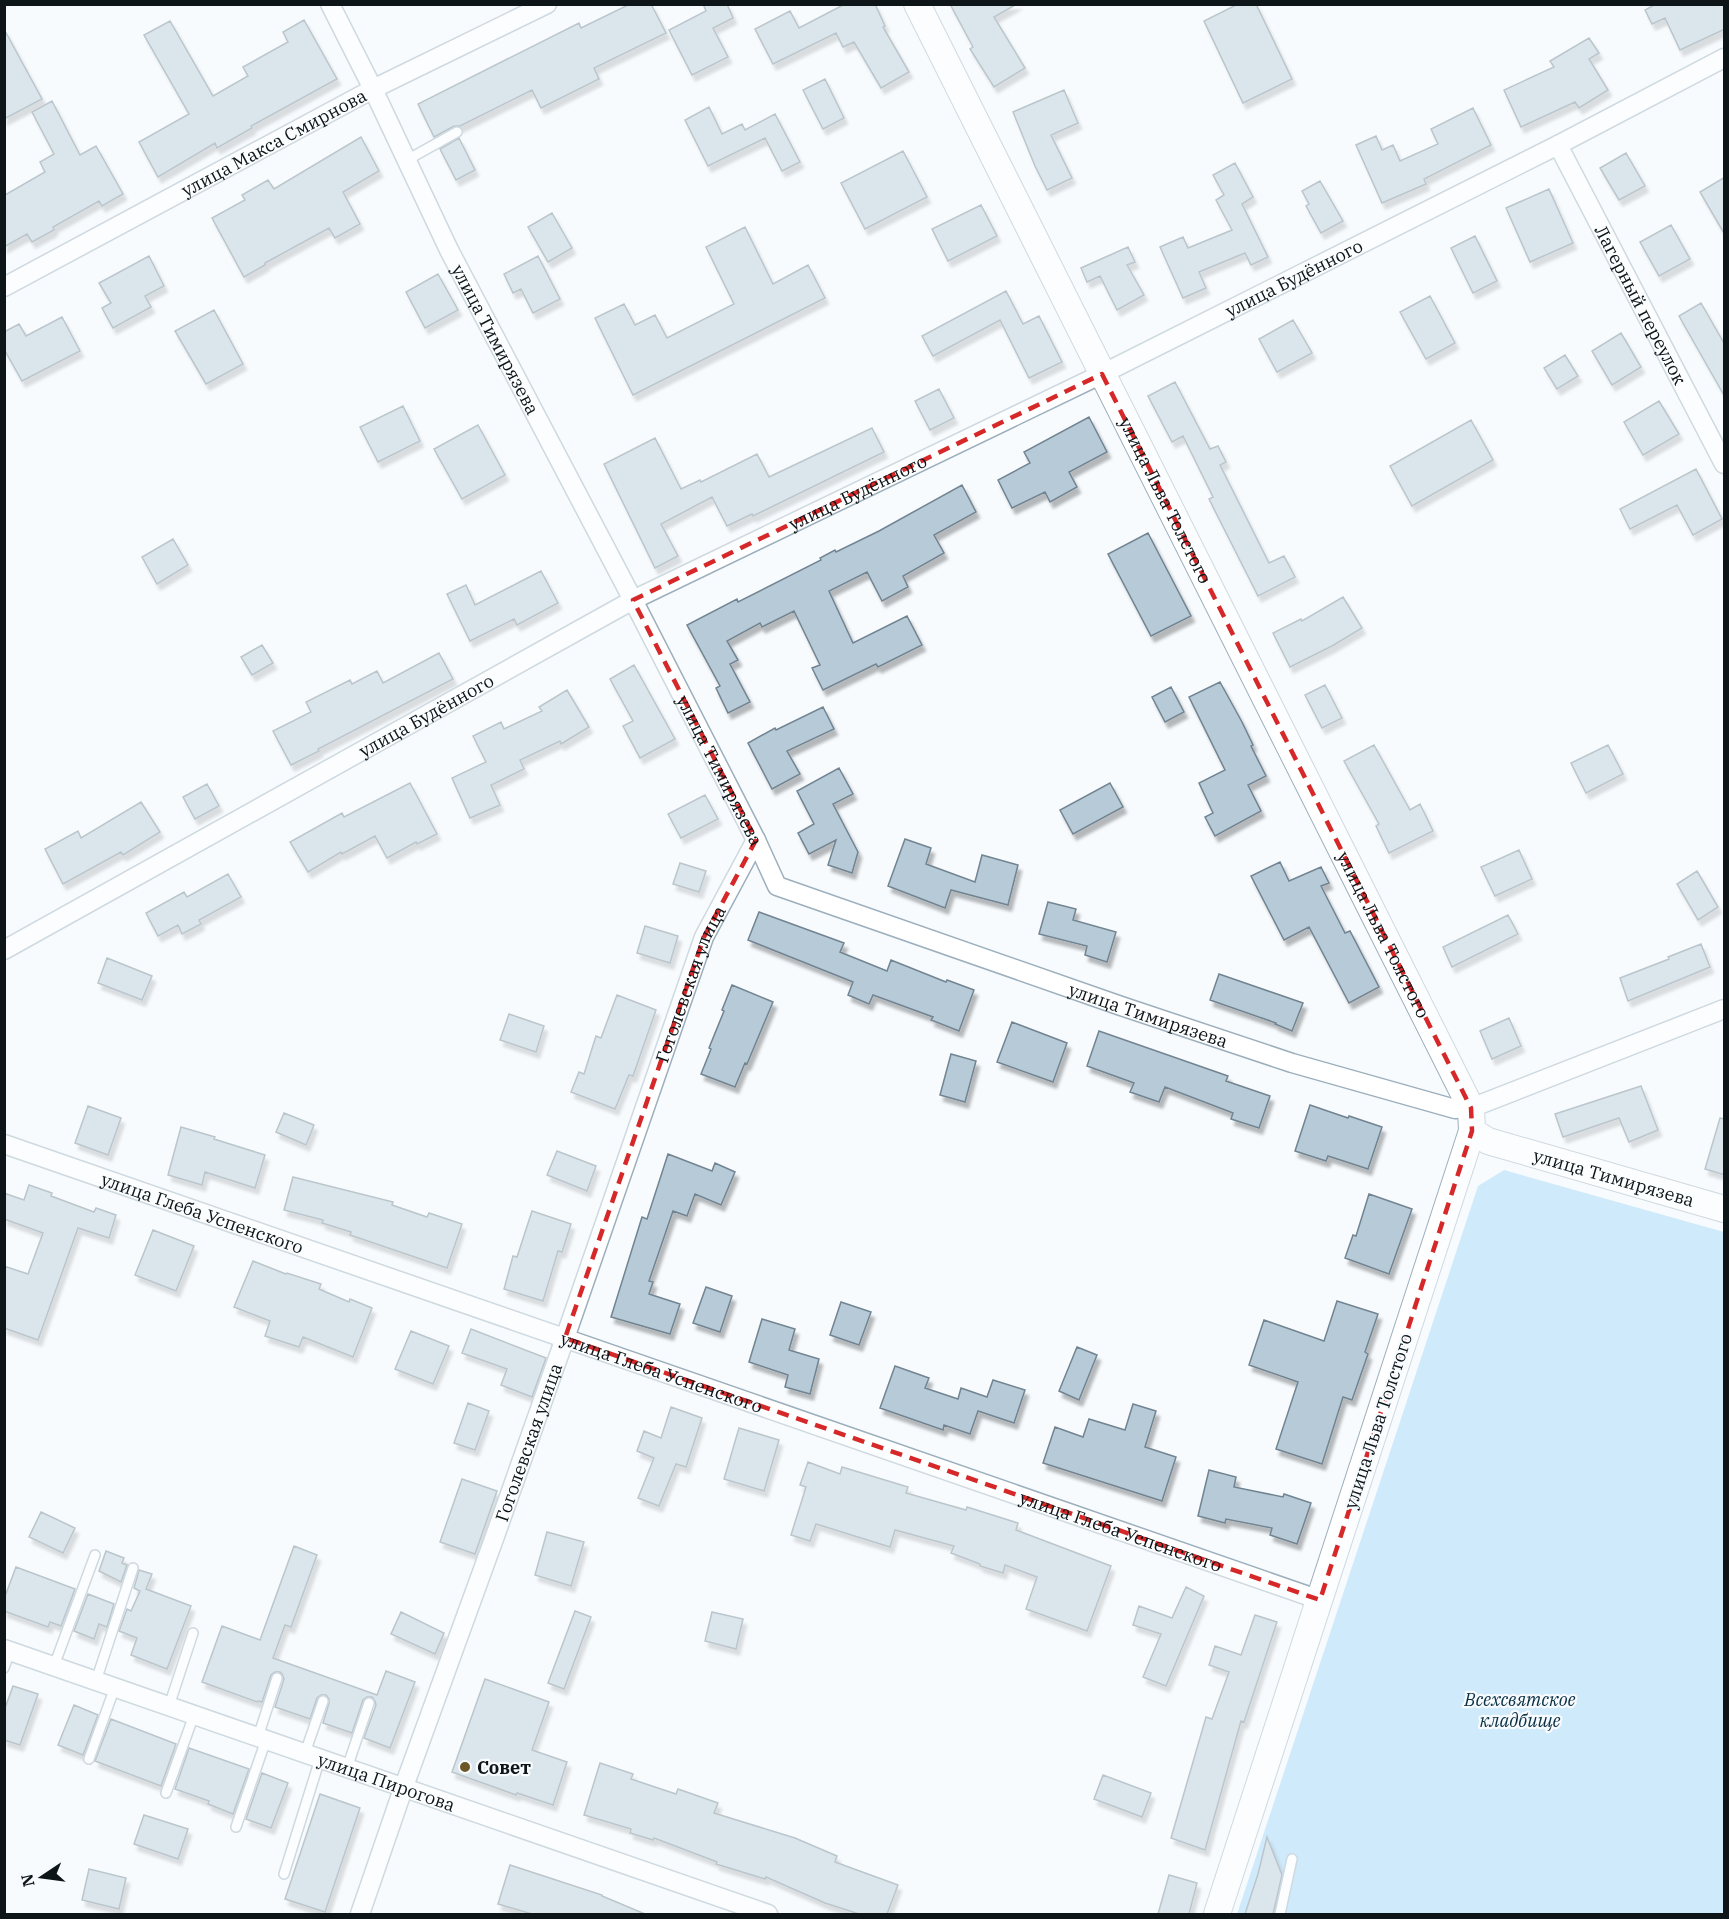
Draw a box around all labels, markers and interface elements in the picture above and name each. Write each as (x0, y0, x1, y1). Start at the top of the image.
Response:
street label: улица Макса Смирнова (177, 83, 370, 201)
street label: Лагерный переулок (1590, 221, 1692, 389)
street label: улица Будённого (1221, 234, 1366, 322)
street label: улица Тимирязева (447, 260, 545, 418)
street label: улица Льва Толстого (1115, 413, 1217, 587)
street label: улица Будённого (785, 449, 930, 535)
street label: улица Будённого (355, 668, 498, 762)
street label: улица Тимирязева (672, 691, 769, 850)
street label: улица Льва Толстого (1332, 847, 1435, 1022)
street label: Гоголевская улица (650, 901, 730, 1066)
street label: улица Тимирязева (1066, 977, 1231, 1052)
street label: улица Тимирязева (1531, 1143, 1697, 1211)
street label: улица Глеба Успенского (98, 1167, 307, 1258)
street label: улица Глеба Успенского (557, 1326, 766, 1418)
street label: улица Льва Толстого (1339, 1330, 1417, 1512)
street label: Гоголевская улица (490, 1360, 567, 1524)
street label: улица Глеба Успенского (1017, 1485, 1225, 1577)
park label: Всехсвятское кладбище (1463, 1688, 1576, 1732)
street label: улица Пирогова (315, 1747, 459, 1816)
place label: Совет (477, 1756, 531, 1779)
marker: Совет (458, 1760, 472, 1774)
north arrow (12, 1847, 72, 1907)
text: N (16, 1872, 39, 1889)

